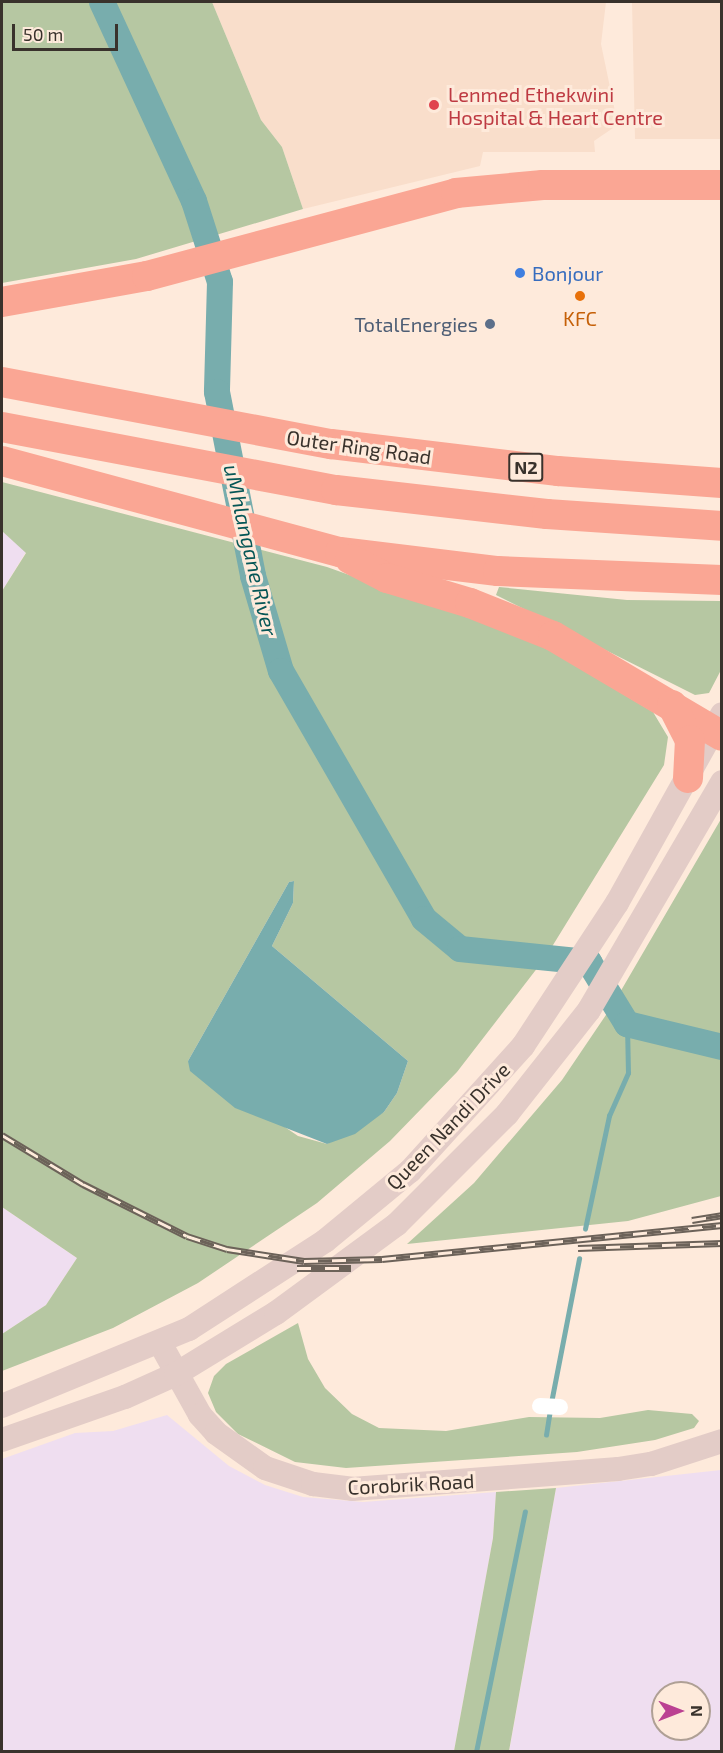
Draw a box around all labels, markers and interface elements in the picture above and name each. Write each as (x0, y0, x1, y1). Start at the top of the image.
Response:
scale bar (15, 12, 122, 50)
text: 50 m (23, 23, 63, 45)
place label: Lenmed Ethekwini Hospital & Heart Centre (448, 82, 663, 129)
marker: Lenmed Ethekwini Hospital & Heart Centre (425, 96, 443, 114)
place label: Bonjour (532, 261, 603, 285)
marker: Bonjour (513, 266, 527, 280)
marker: KFC (573, 289, 587, 303)
place label: KFC (563, 306, 597, 330)
place label: TotalEnergies (354, 312, 478, 336)
marker: TotalEnergies (483, 317, 497, 331)
street label: Outer Ring Road (285, 425, 433, 469)
road number: N2 (508, 452, 544, 482)
water label: uMhlangane River (219, 462, 283, 638)
street label: Queen Nandi Drive (381, 1057, 515, 1195)
street label: Corobrik Road (347, 1469, 475, 1499)
north arrow (651, 1681, 711, 1741)
text: N (688, 1705, 707, 1717)

